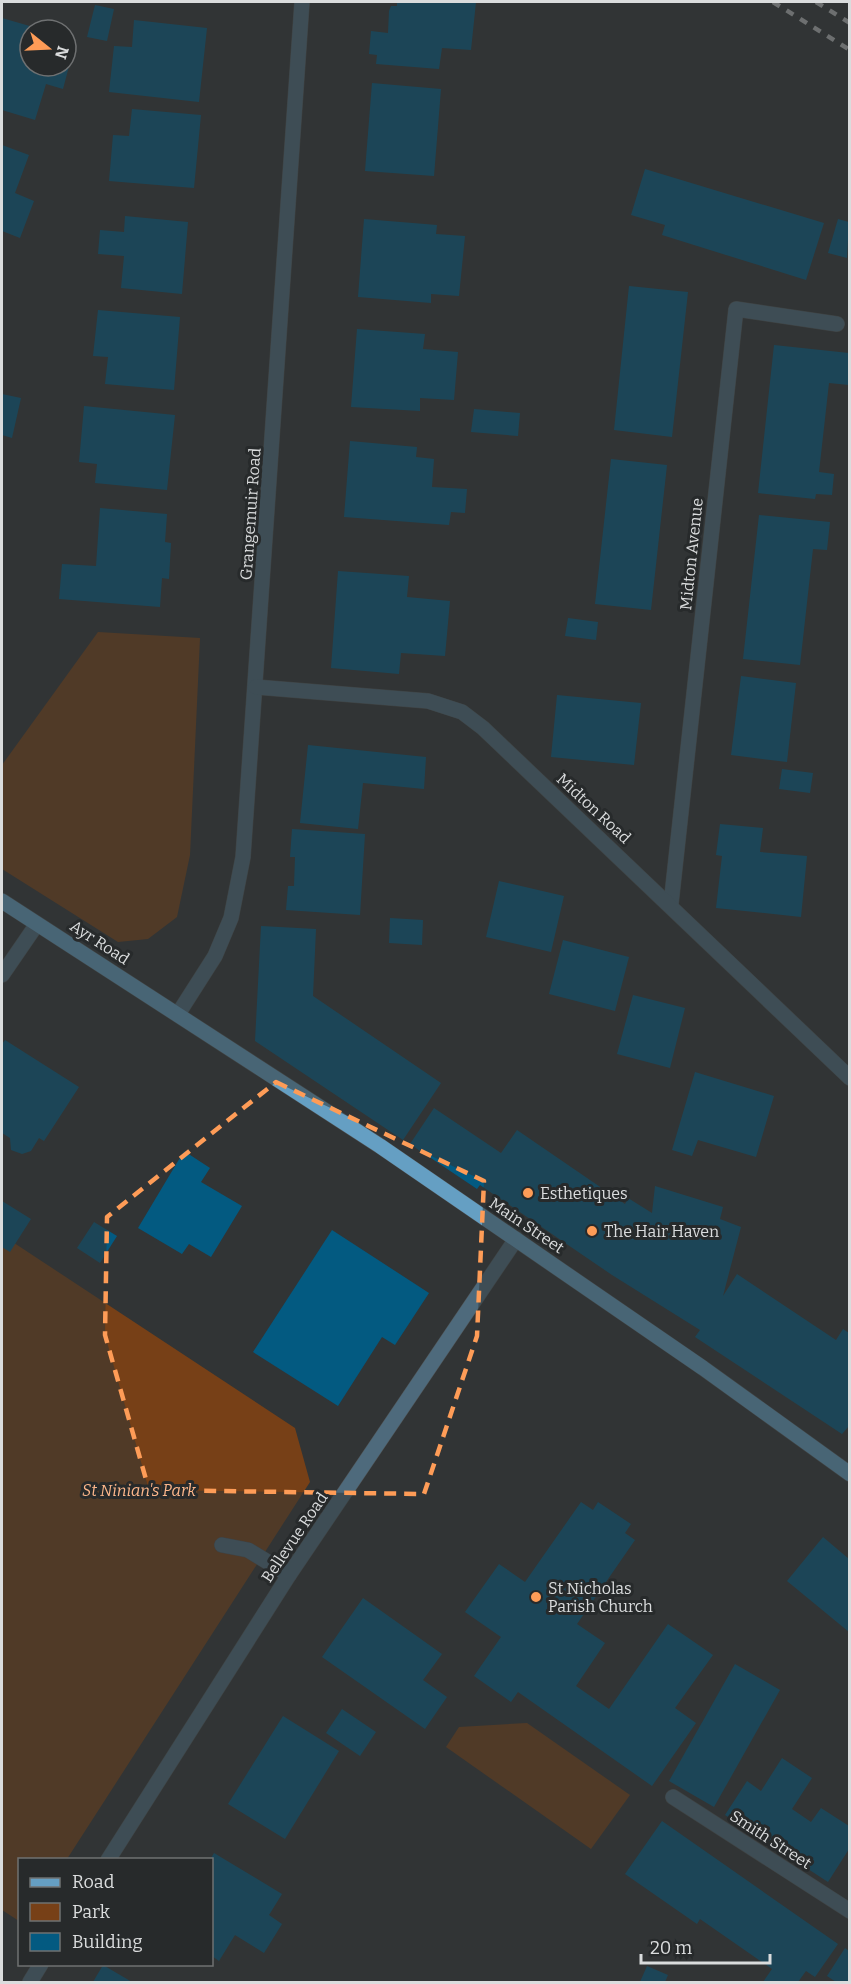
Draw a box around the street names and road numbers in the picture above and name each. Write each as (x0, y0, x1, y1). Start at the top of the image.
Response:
street label: Grangemuir Road (236, 447, 265, 581)
street label: Midton Avenue (676, 497, 707, 611)
street label: Midton Road (553, 769, 635, 848)
street label: Ayr Road (67, 916, 133, 969)
street label: Main Street (486, 1193, 568, 1257)
street label: Bellevue Road (257, 1488, 332, 1586)
street label: Smith Street (727, 1806, 815, 1873)

